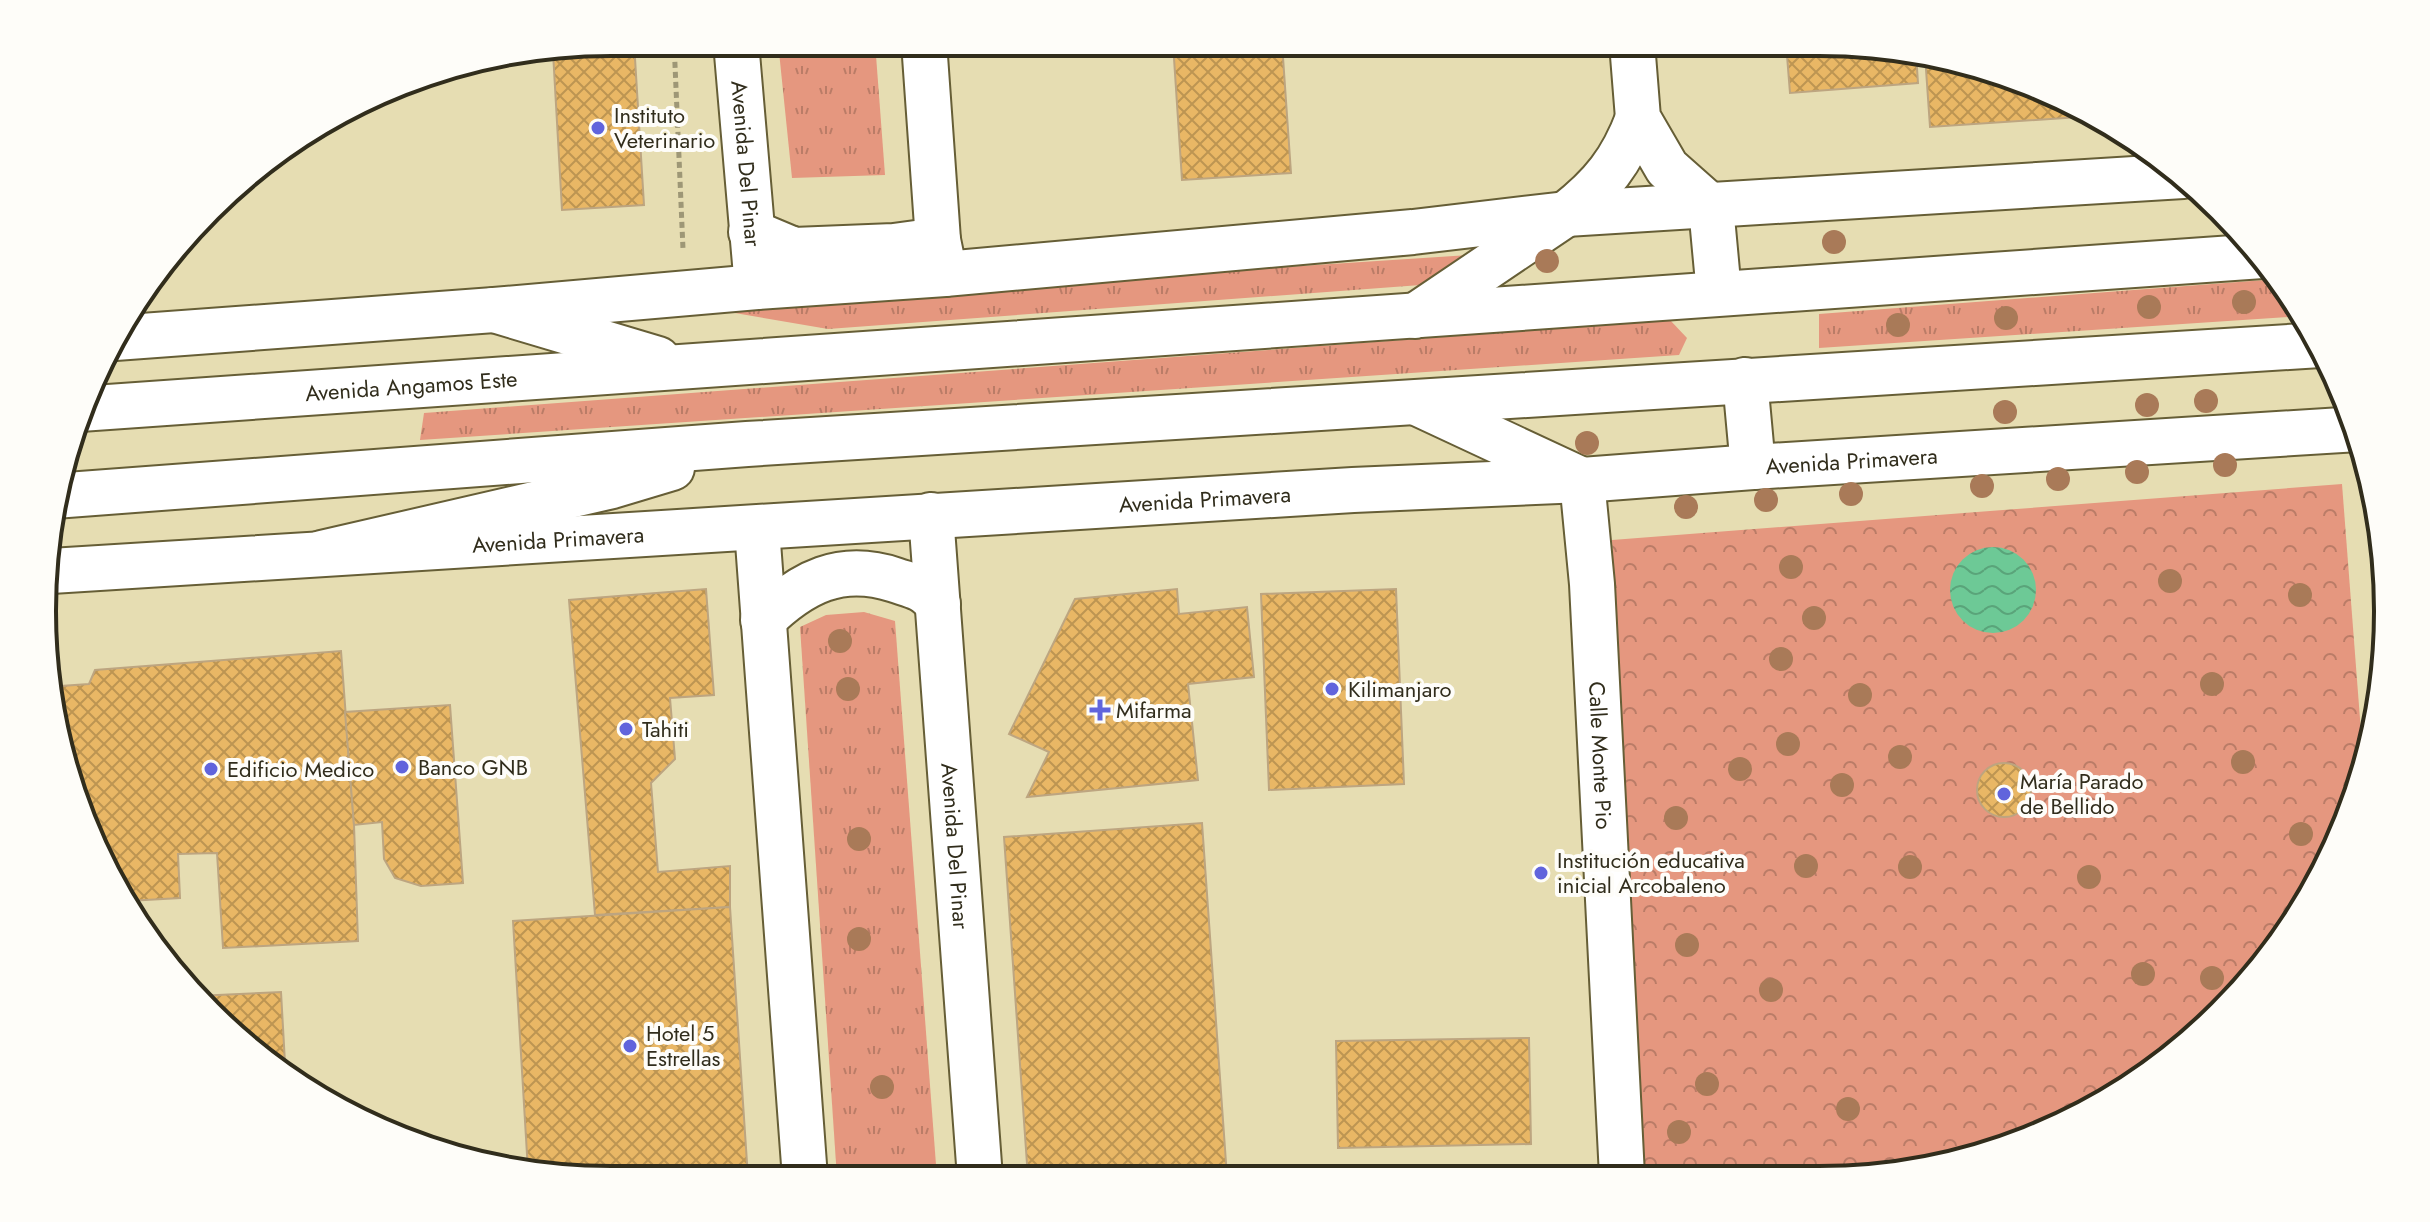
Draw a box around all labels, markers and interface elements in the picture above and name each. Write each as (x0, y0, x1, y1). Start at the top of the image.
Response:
street label: Avenida Del Pinar (723, 79, 770, 248)
place label: Instituto Veterinario (614, 99, 715, 156)
marker: Instituto Veterinario (589, 119, 607, 137)
street label: Avenida Angamos Este (304, 362, 518, 409)
street label: Avenida Primavera (1764, 439, 1939, 482)
street label: Avenida Primavera (1118, 478, 1292, 521)
street label: Avenida Primavera (471, 518, 645, 561)
place label: Kilimanjaro (1348, 673, 1452, 705)
marker: Kilimanjaro (1323, 680, 1341, 698)
street label: Calle Monte Pio (1581, 680, 1620, 830)
place label: Mifarma (1116, 694, 1192, 726)
marker: Mifarma (1091, 701, 1109, 719)
place label: Tahiti (642, 713, 689, 745)
marker: Tahiti (617, 720, 635, 738)
place label: Banco GNB (418, 751, 528, 783)
place label: Edificio Medico (227, 753, 374, 785)
marker: Banco GNB (393, 758, 411, 776)
marker: Edificio Medico (202, 760, 220, 778)
street label: Avenida Del Pinar (933, 762, 978, 931)
place label: María Parado de Bellido (2020, 765, 2144, 822)
marker: María Parado de Bellido (1995, 785, 2013, 803)
place label: Institución educativa inicial Arcobaleno (1557, 844, 1745, 901)
marker: Institución educativa inicial Arcobaleno (1532, 864, 1550, 882)
place label: Hotel 5 Estrellas (646, 1017, 720, 1074)
marker: Hotel 5 Estrellas (621, 1037, 639, 1055)

